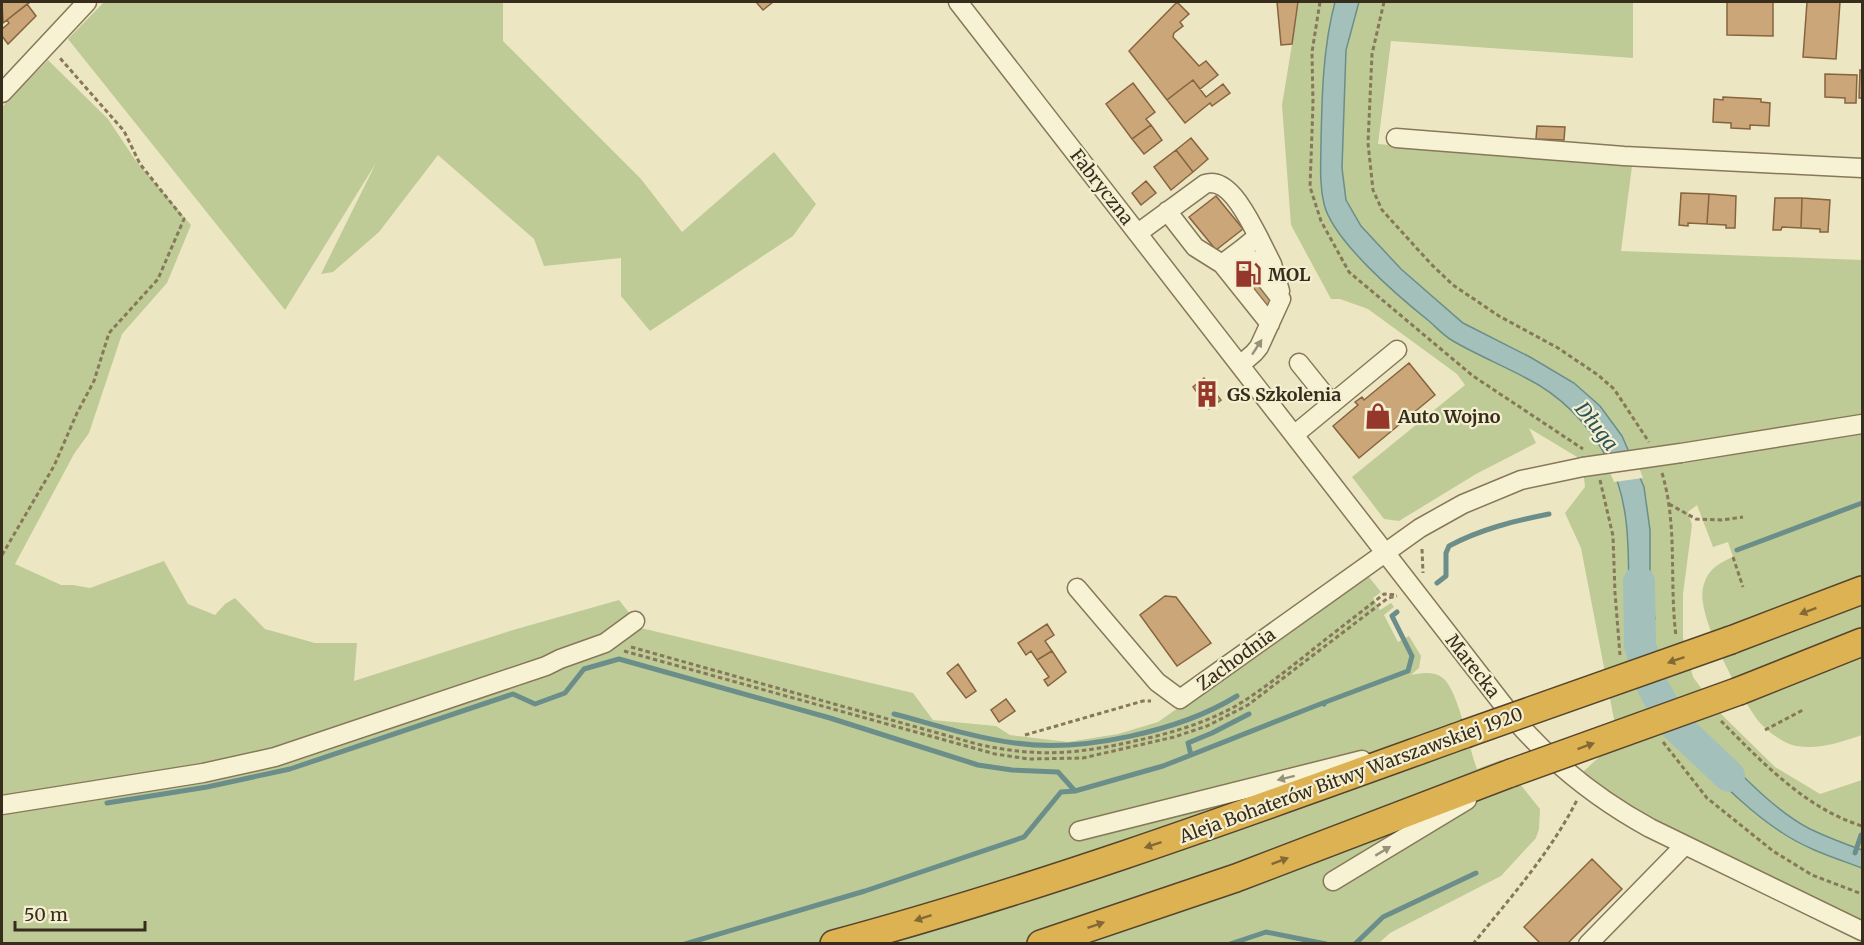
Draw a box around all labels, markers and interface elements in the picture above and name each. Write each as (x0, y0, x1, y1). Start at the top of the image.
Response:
street label: Fabryczna (1065, 145, 1139, 230)
fuel station icon: MOL (1233, 259, 1263, 289)
place label: MOL (1268, 263, 1311, 286)
one-way arrow (1252, 338, 1263, 355)
building icon: GS Szkolenia (1192, 379, 1222, 409)
place label: GS Szkolenia (1227, 383, 1341, 406)
water label: Długa (1570, 396, 1624, 455)
shop icon: Auto Wojno (1363, 401, 1393, 431)
place label: Auto Wojno (1397, 405, 1501, 428)
one-way arrow (1799, 607, 1817, 617)
street label: Zachodnia (1192, 623, 1280, 695)
street label: Marecka (1441, 629, 1505, 703)
one-way arrow (1667, 655, 1685, 665)
street label: Aleja Bohaterów Bitwy Warszawskiej 1920 (1175, 702, 1526, 848)
one-way arrow (1577, 741, 1595, 750)
one-way arrow (1277, 774, 1295, 784)
one-way arrow (1144, 841, 1162, 851)
one-way arrow (1375, 845, 1391, 856)
one-way arrow (1272, 856, 1290, 866)
scale bar (15, 894, 146, 932)
text: 50 m (24, 903, 68, 926)
one-way arrow (914, 914, 932, 924)
one-way arrow (1087, 920, 1105, 929)

